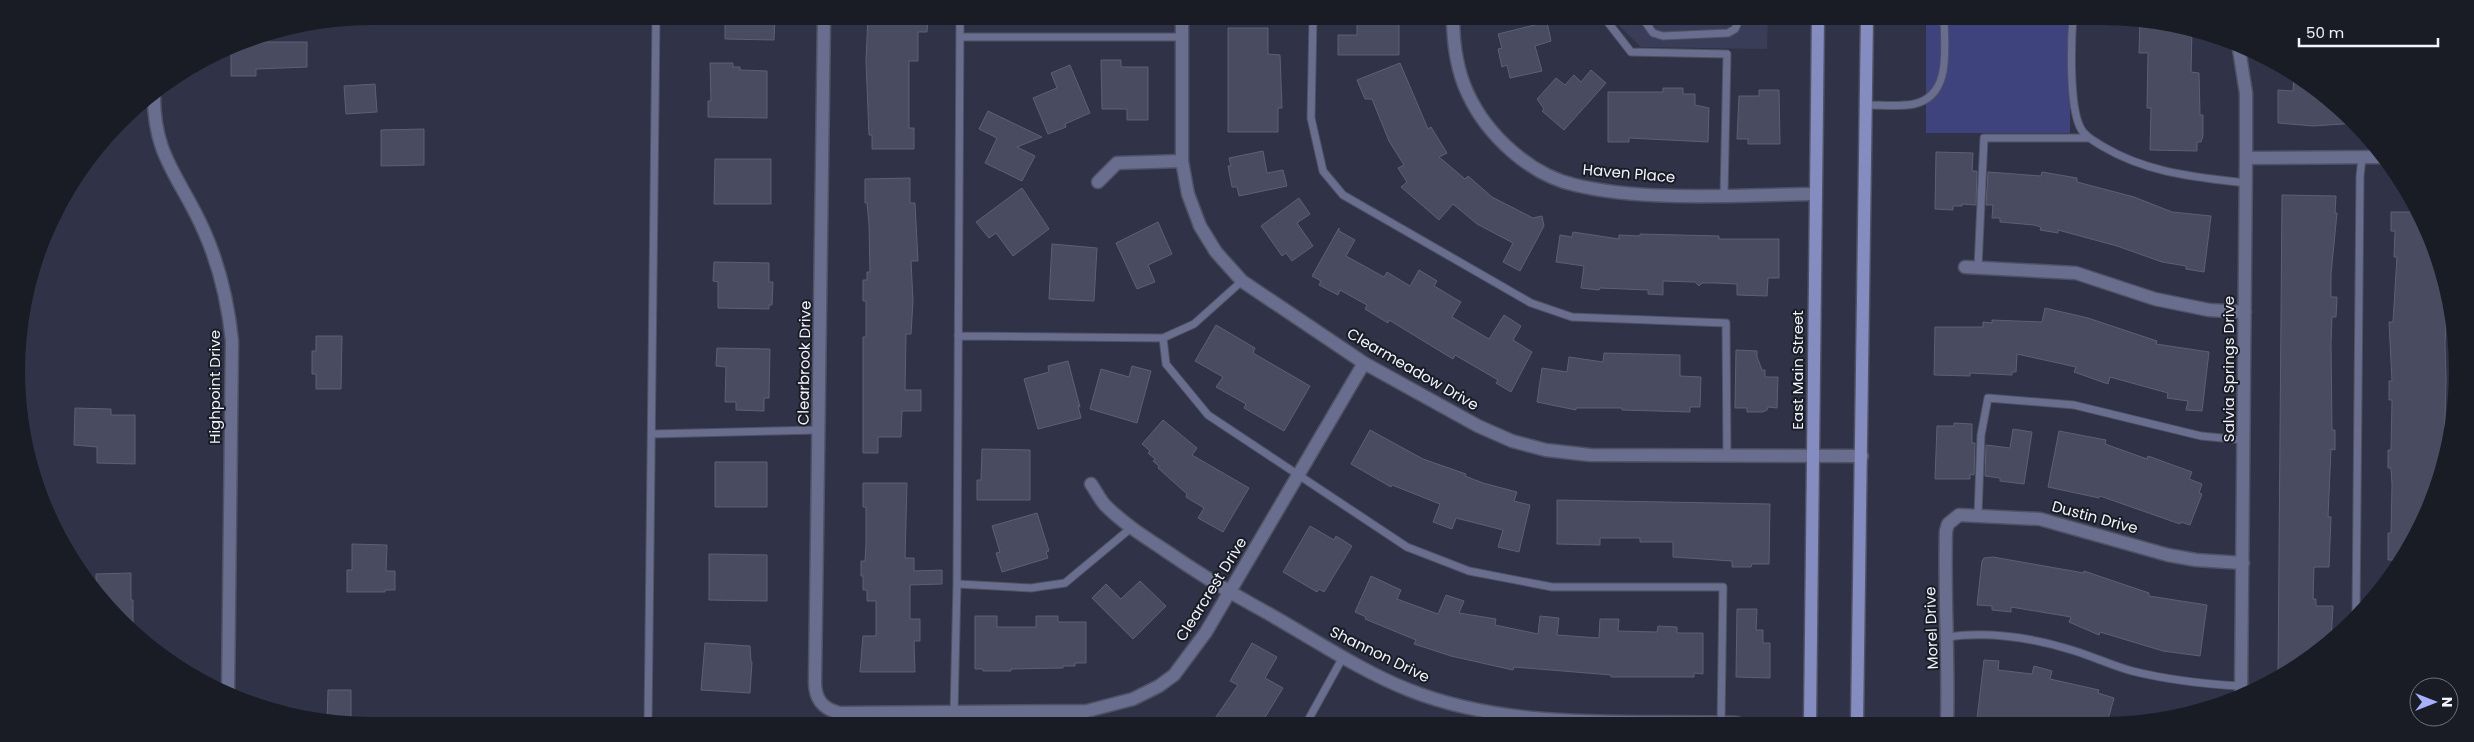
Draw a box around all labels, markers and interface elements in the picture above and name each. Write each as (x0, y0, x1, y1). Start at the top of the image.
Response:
scale bar (2299, 15, 2438, 47)
text: 50 m (2306, 22, 2344, 43)
street label: Haven Place (1582, 158, 1676, 188)
street label: Salvia Springs Drive (2218, 296, 2239, 442)
street label: Clearbrook Drive (792, 301, 816, 425)
street label: East Main Street (1787, 310, 1808, 430)
street label: Clearmeadow Drive (1343, 323, 1483, 415)
street label: Highpoint Drive (204, 330, 225, 444)
street label: Dustin Drive (2050, 495, 2140, 539)
street label: Clearcrest Drive (1171, 533, 1251, 645)
street label: Morel Drive (1919, 586, 1943, 670)
street label: Shannon Drive (1327, 621, 1433, 687)
north arrow (2409, 677, 2459, 727)
text: N (2437, 697, 2457, 707)

